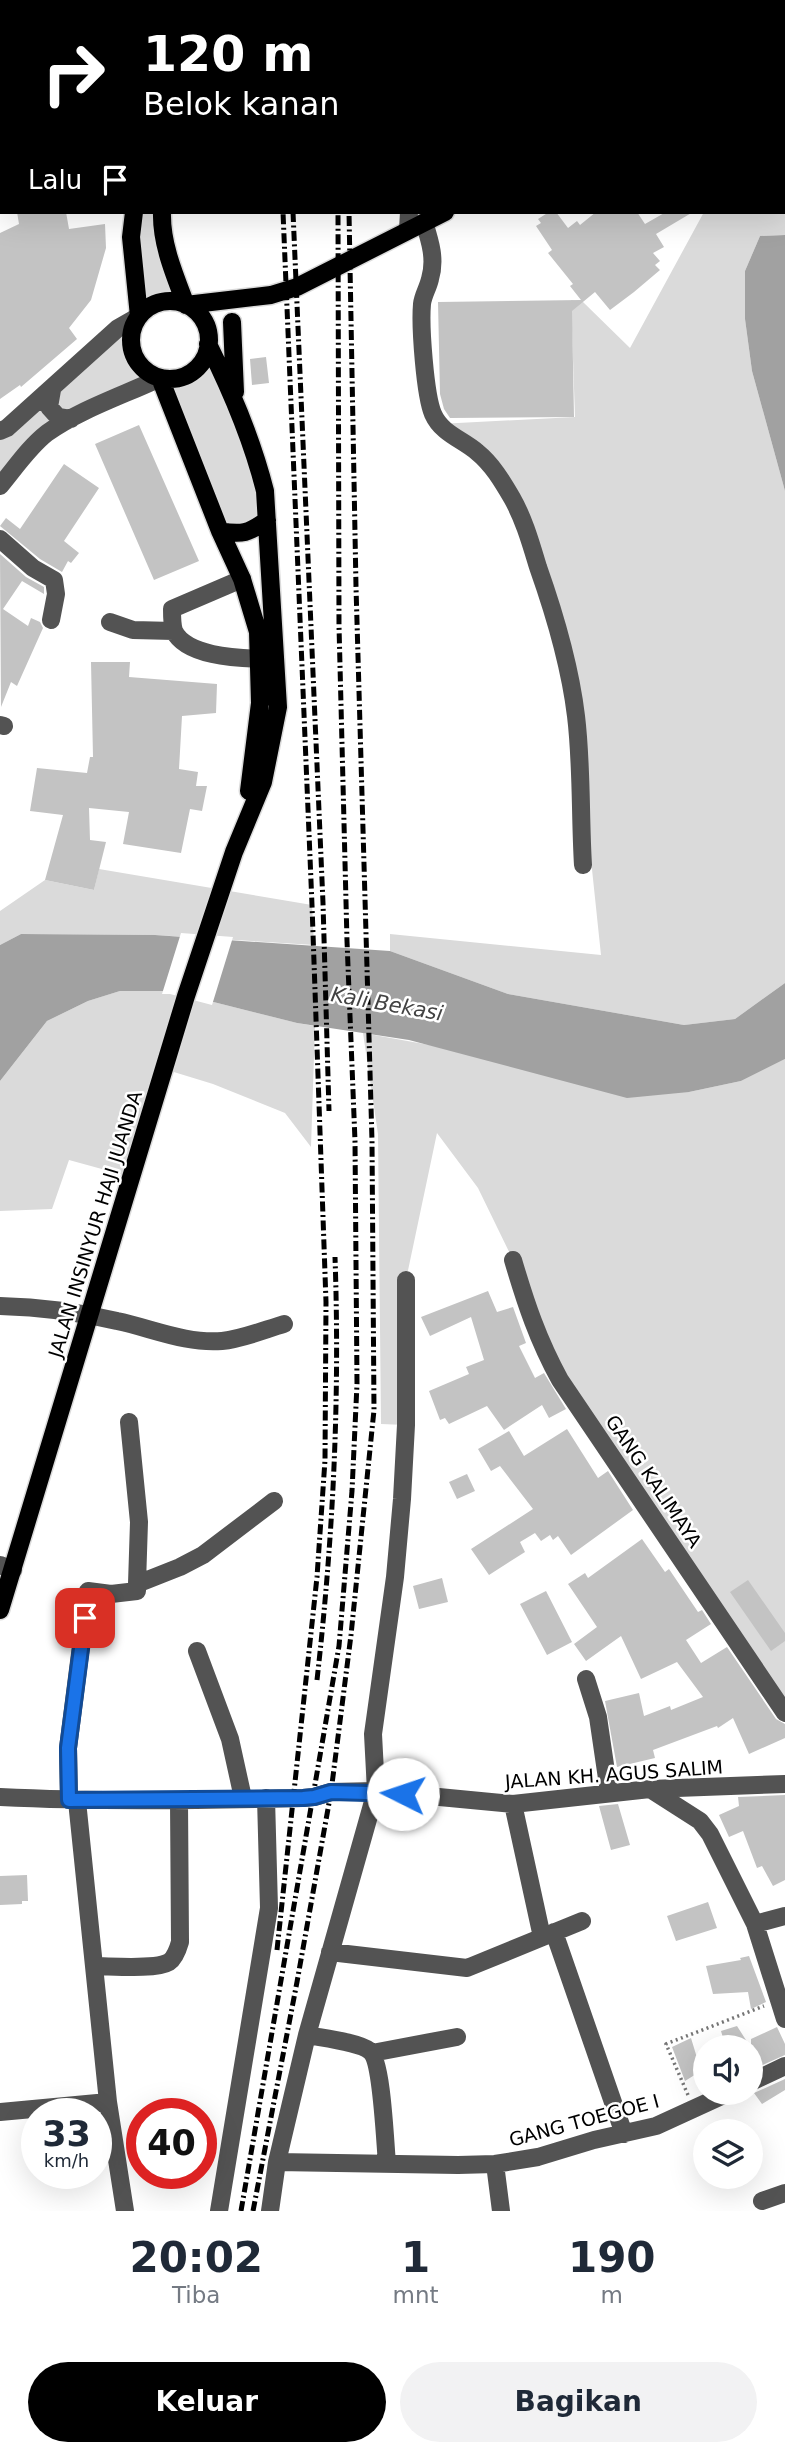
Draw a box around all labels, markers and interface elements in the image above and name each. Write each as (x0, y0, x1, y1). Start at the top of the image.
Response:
text: 120 m (143, 26, 313, 83)
icon: right (28, 28, 119, 119)
text: Belok kanan (143, 85, 340, 123)
icon: arrive (96, 161, 134, 199)
text: Lalu (28, 165, 82, 195)
water label: Kali Bekasi (329, 982, 445, 1026)
street label: JALAN INSINYUR HAJI JUANDA (44, 1088, 146, 1361)
street label: GANG KALIMAYA (602, 1411, 706, 1551)
pin (55, 1588, 115, 1648)
icon: arrive (66, 1599, 104, 1637)
street label: JALAN KH. AGUS SALIM (503, 1755, 724, 1793)
position arrow (366, 1757, 440, 1831)
map controls (693, 2035, 763, 2189)
button: sound (693, 2035, 763, 2105)
street label: GANG TOEGOE I (506, 2089, 662, 2151)
speed limit sign: 40 (126, 2098, 217, 2189)
text: 33 (42, 2114, 91, 2154)
button: layers (693, 2119, 763, 2189)
text: km/h (44, 2150, 89, 2171)
text: 20:02 (129, 2233, 263, 2282)
text: 1 (401, 2233, 430, 2282)
text: 190 (568, 2233, 656, 2282)
text: Tiba (172, 2282, 220, 2308)
text: mnt (393, 2282, 439, 2308)
text: m (601, 2282, 623, 2308)
button: Keluar (28, 2362, 386, 2442)
button: Bagikan (400, 2362, 757, 2442)

